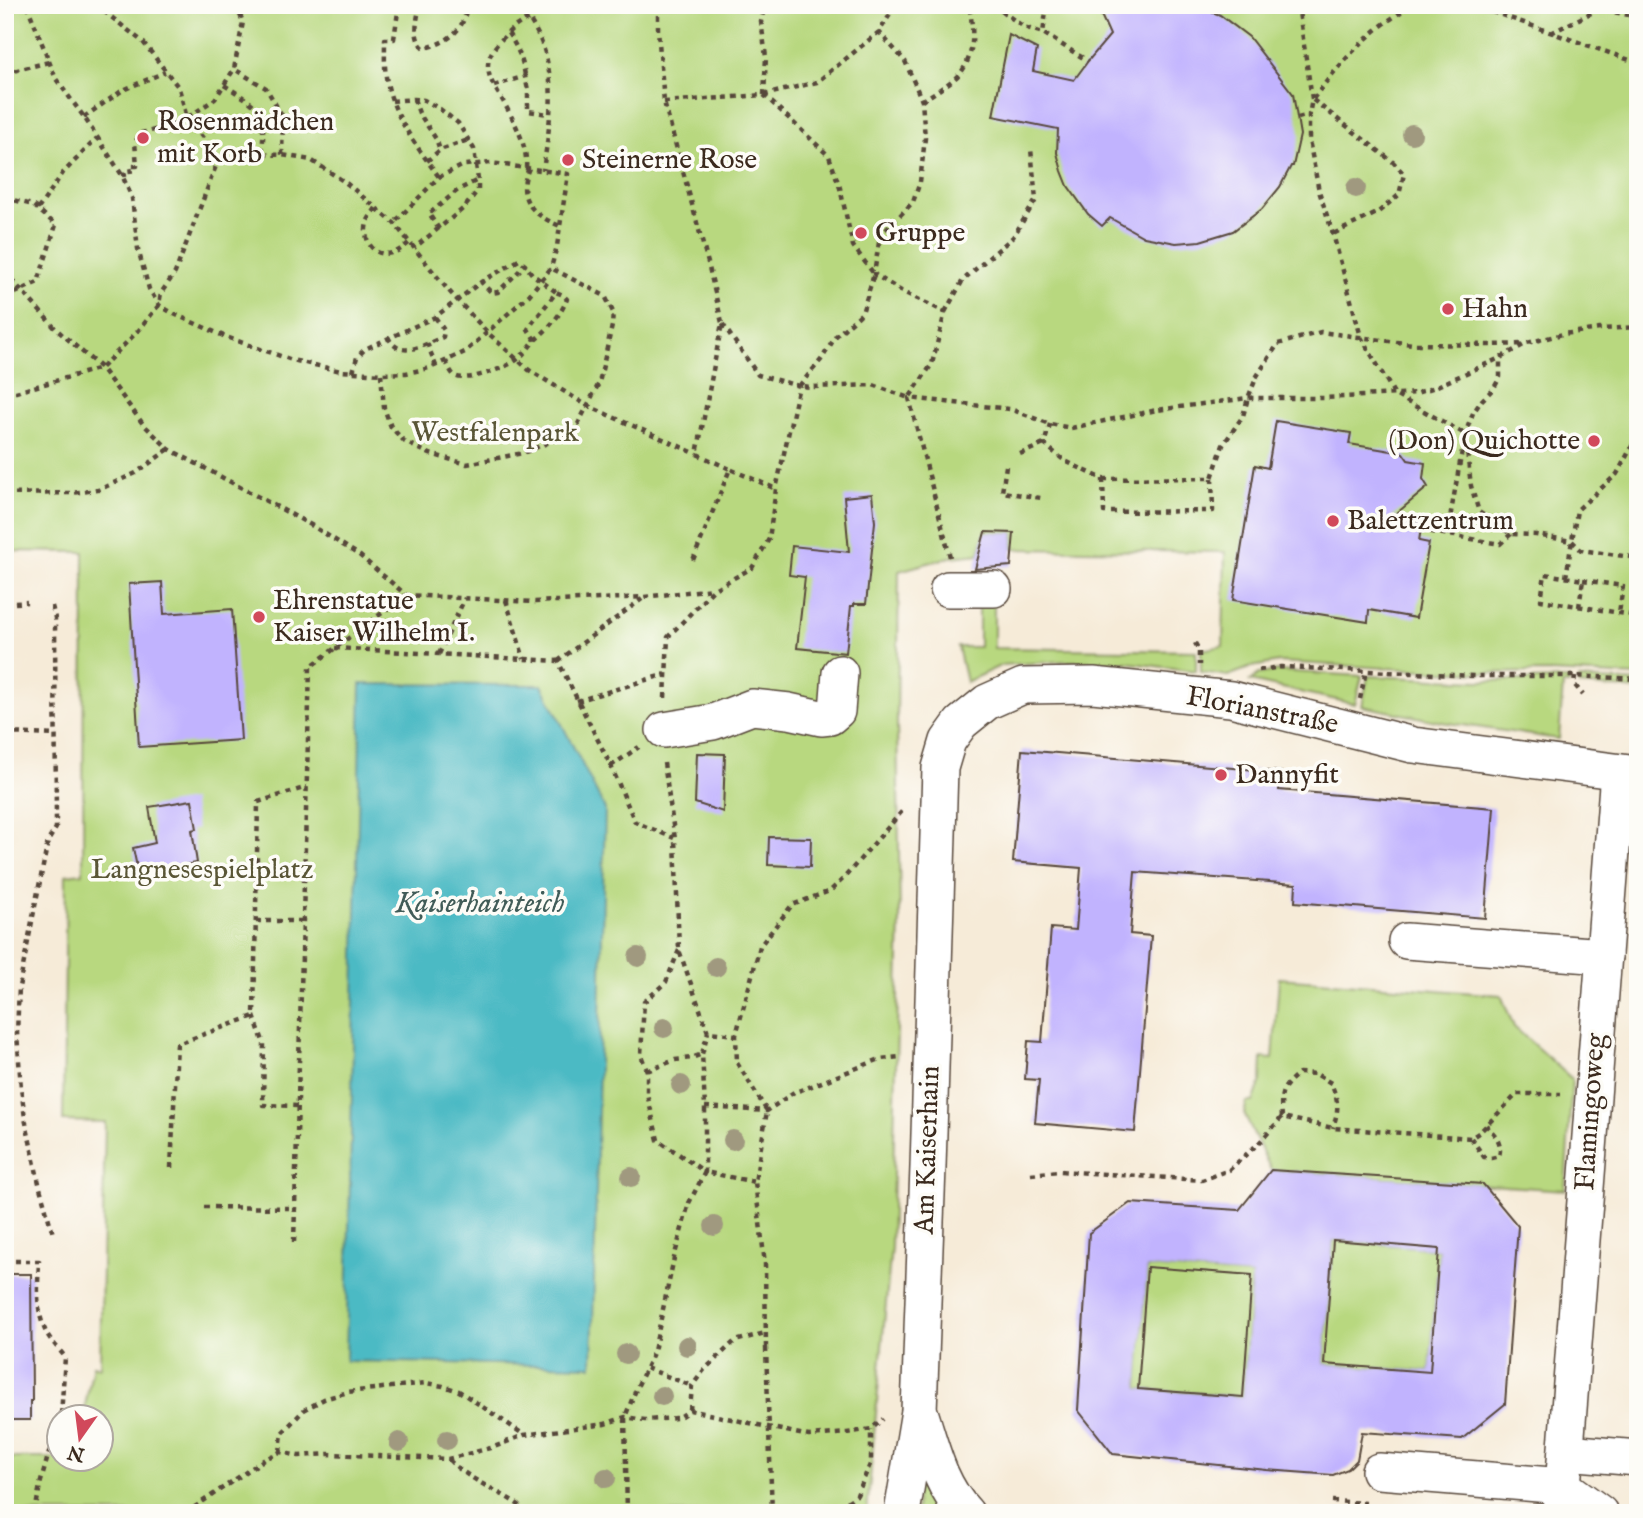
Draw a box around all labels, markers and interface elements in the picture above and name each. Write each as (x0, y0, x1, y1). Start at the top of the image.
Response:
place label: Rosenmädchen mit Korb (157, 105, 334, 172)
marker: Rosenmädchen mit Korb (135, 130, 151, 146)
place label: Steinerne Rose (582, 143, 757, 178)
marker: Steinerne Rose (560, 152, 576, 168)
place label: Gruppe (875, 216, 965, 251)
marker: Gruppe (853, 225, 869, 241)
place label: Hahn (1462, 292, 1528, 327)
marker: Hahn (1440, 301, 1456, 317)
park label: Westfalenpark (411, 416, 580, 451)
place label: (Don) Quichotte (1388, 424, 1580, 459)
marker: (Don) Quichotte (1586, 433, 1602, 449)
place label: Balettzentrum (1347, 504, 1514, 539)
marker: Balettzentrum (1325, 513, 1341, 529)
place label: Ehrenstatue Kaiser Wilhelm I. (273, 584, 475, 651)
marker: Ehrenstatue Kaiser Wilhelm I. (251, 609, 267, 625)
street label: Florianstraße (1183, 679, 1341, 743)
place label: Dannyfit (1235, 758, 1339, 793)
marker: Dannyfit (1213, 767, 1229, 783)
park label: Langnesespielplatz (91, 853, 313, 888)
water label: Kaiserhainteich (394, 885, 565, 923)
street label: Flamingoweg (1568, 1031, 1614, 1192)
street label: Am Kaiserhain (908, 1065, 948, 1236)
north arrow (46, 1402, 116, 1472)
text: N (65, 1439, 88, 1466)

